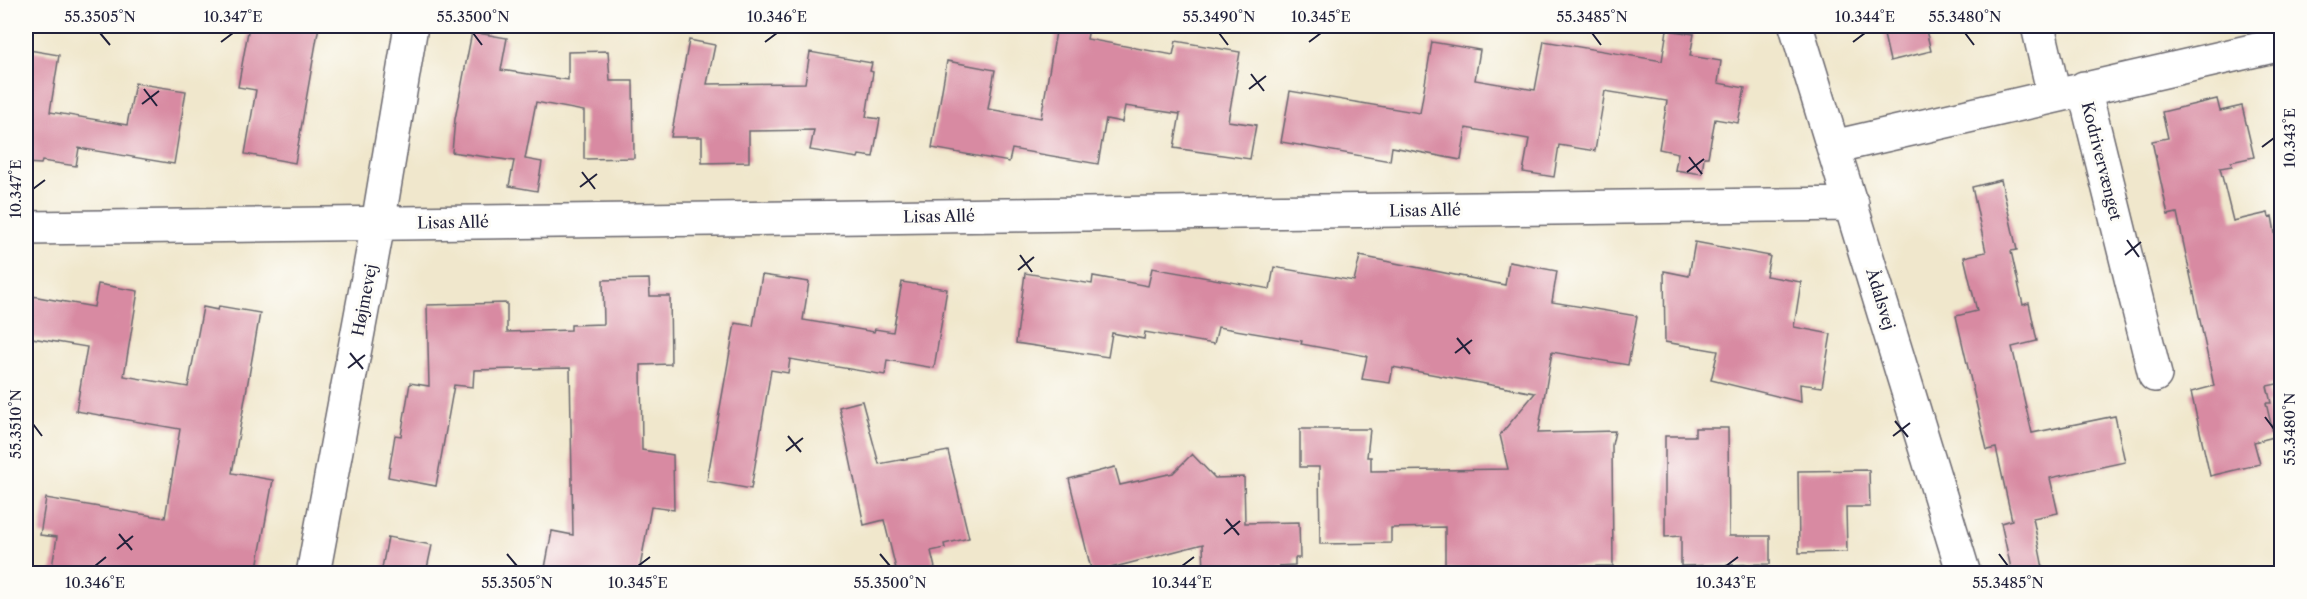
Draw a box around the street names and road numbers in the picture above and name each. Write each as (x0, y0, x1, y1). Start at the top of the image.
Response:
street label: Kodrivervænget (2078, 100, 2126, 223)
street label: Lisas Allé (1389, 199, 1461, 221)
street label: Lisas Allé (903, 205, 975, 227)
street label: Lisas Allé (417, 211, 489, 233)
street label: Højmevej (347, 262, 381, 338)
street label: Ådalsvej (1862, 265, 1900, 332)

